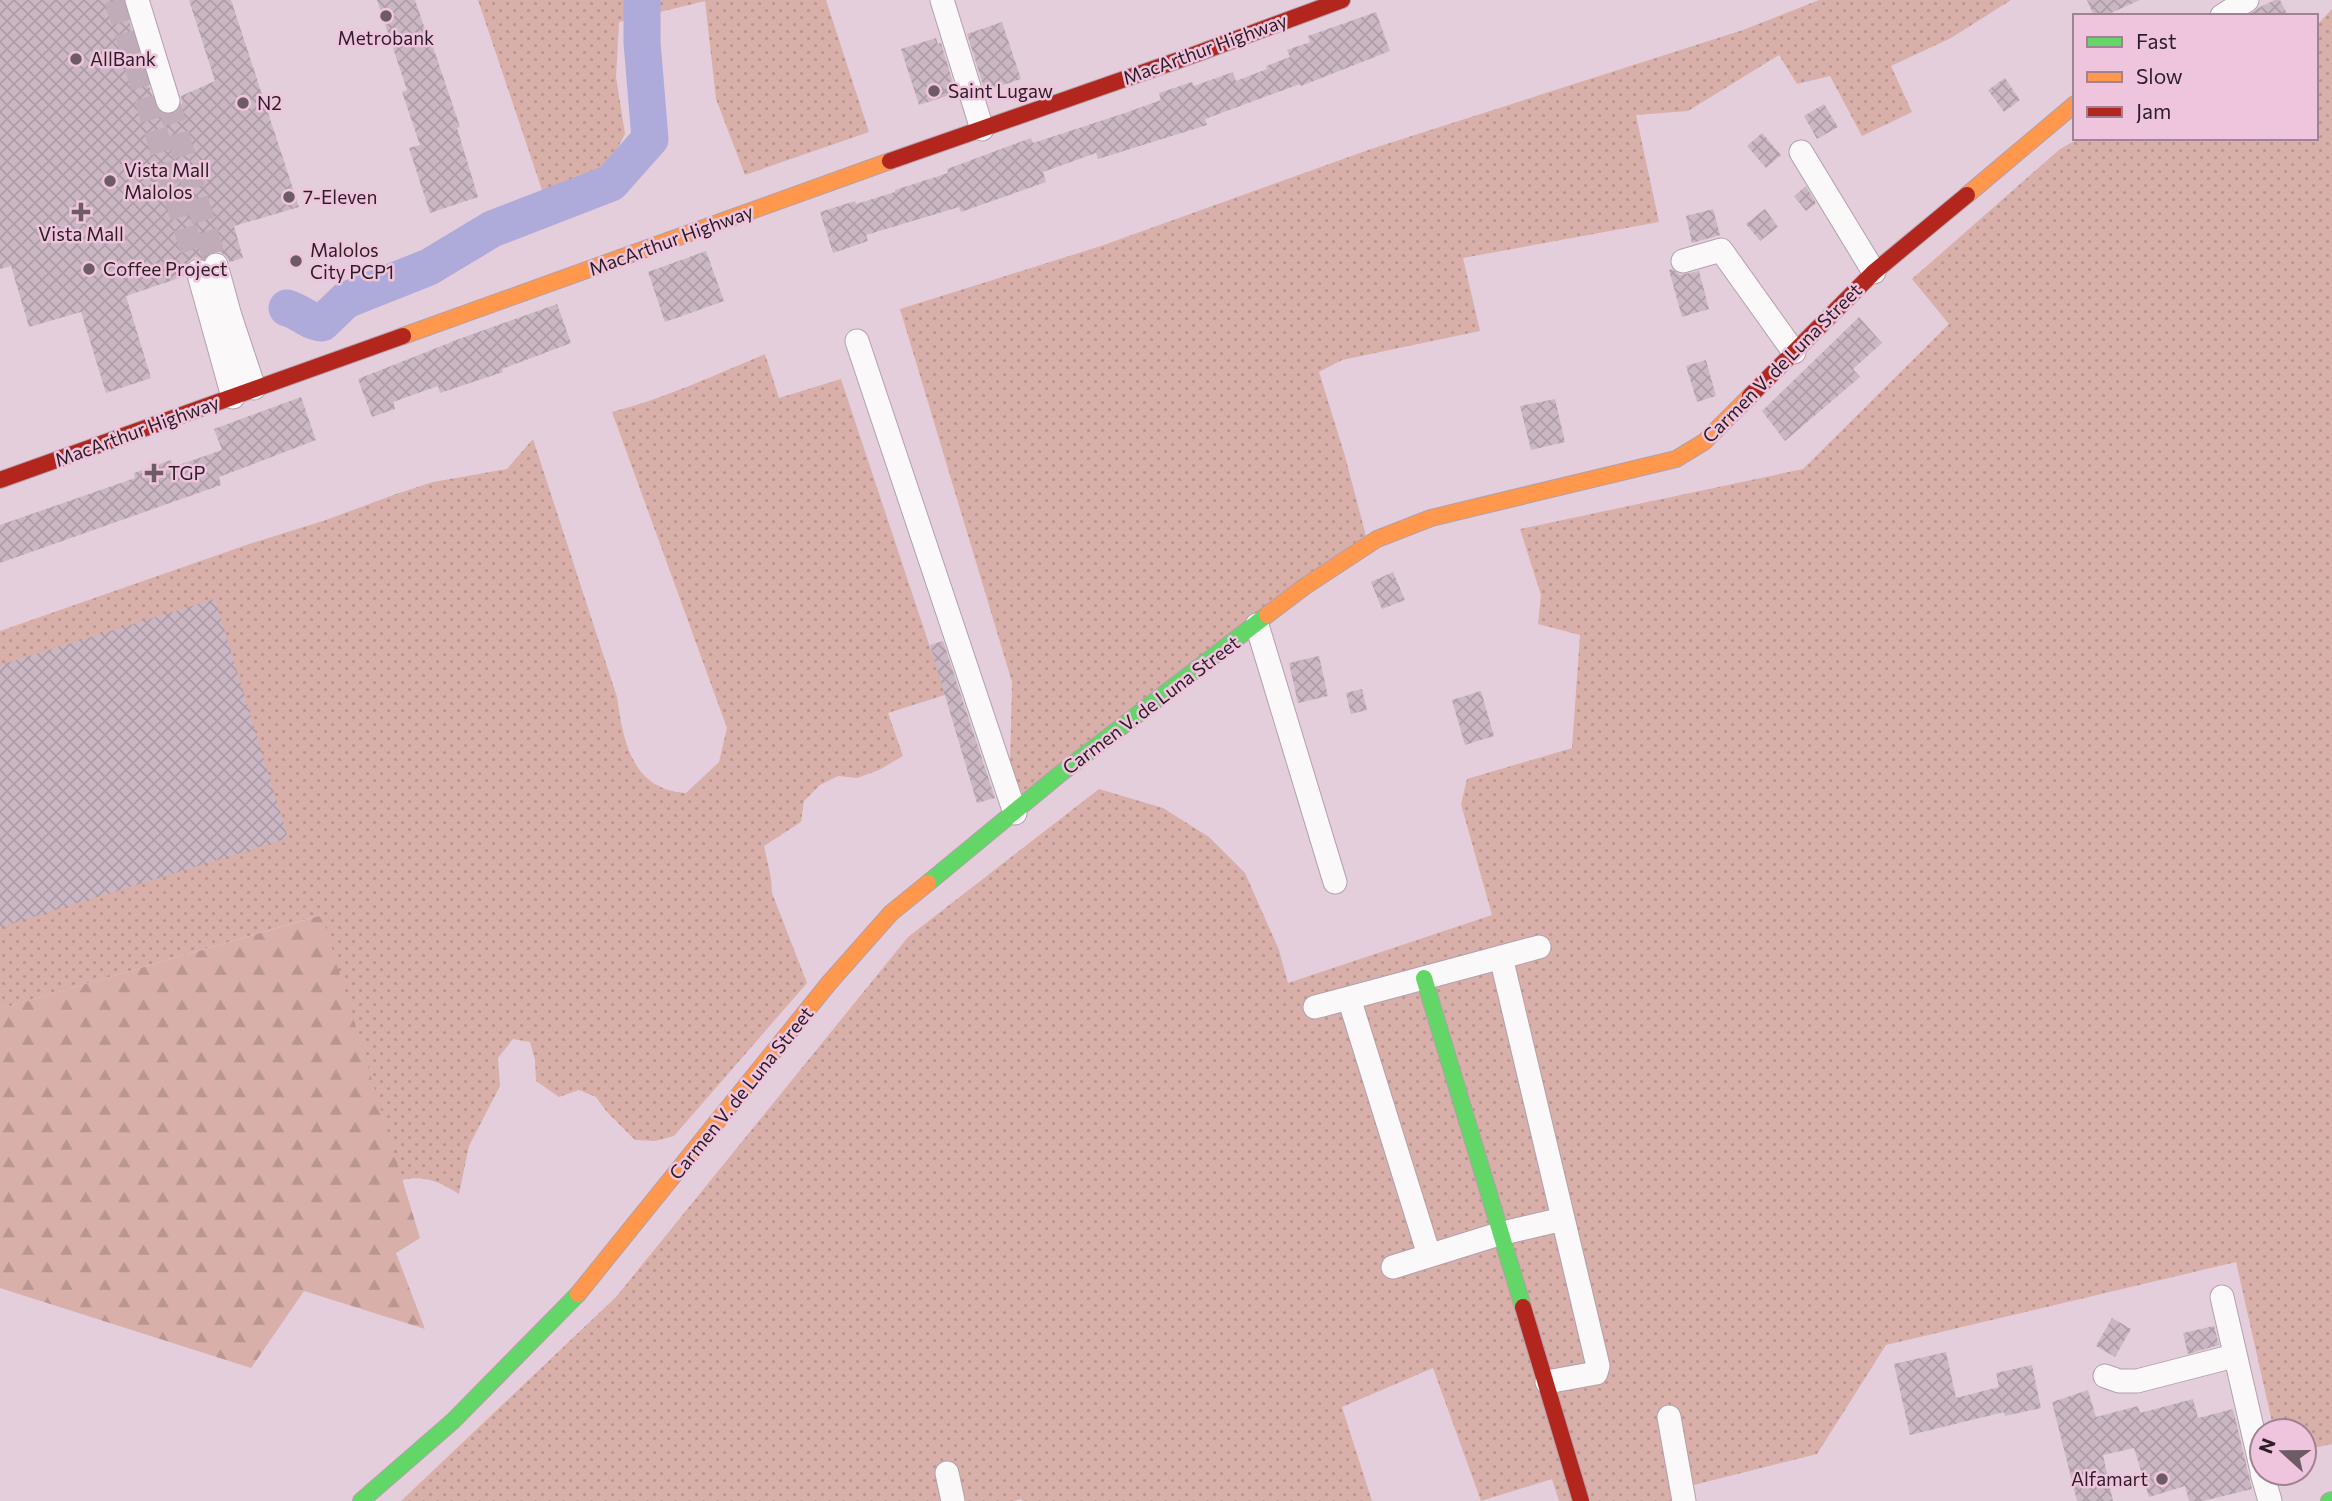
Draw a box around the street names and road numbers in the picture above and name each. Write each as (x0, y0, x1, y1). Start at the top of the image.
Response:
street label: MacArthur Highway (1120, 8, 1290, 89)
street label: MacArthur Highway (586, 199, 756, 280)
street label: Carmen V. de Luna Street (1697, 278, 1866, 447)
street label: MacArthur Highway (52, 390, 222, 471)
street label: Carmen V. de Luna Street (1058, 630, 1244, 779)
street label: Carmen V. de Luna Street (664, 1001, 818, 1184)

